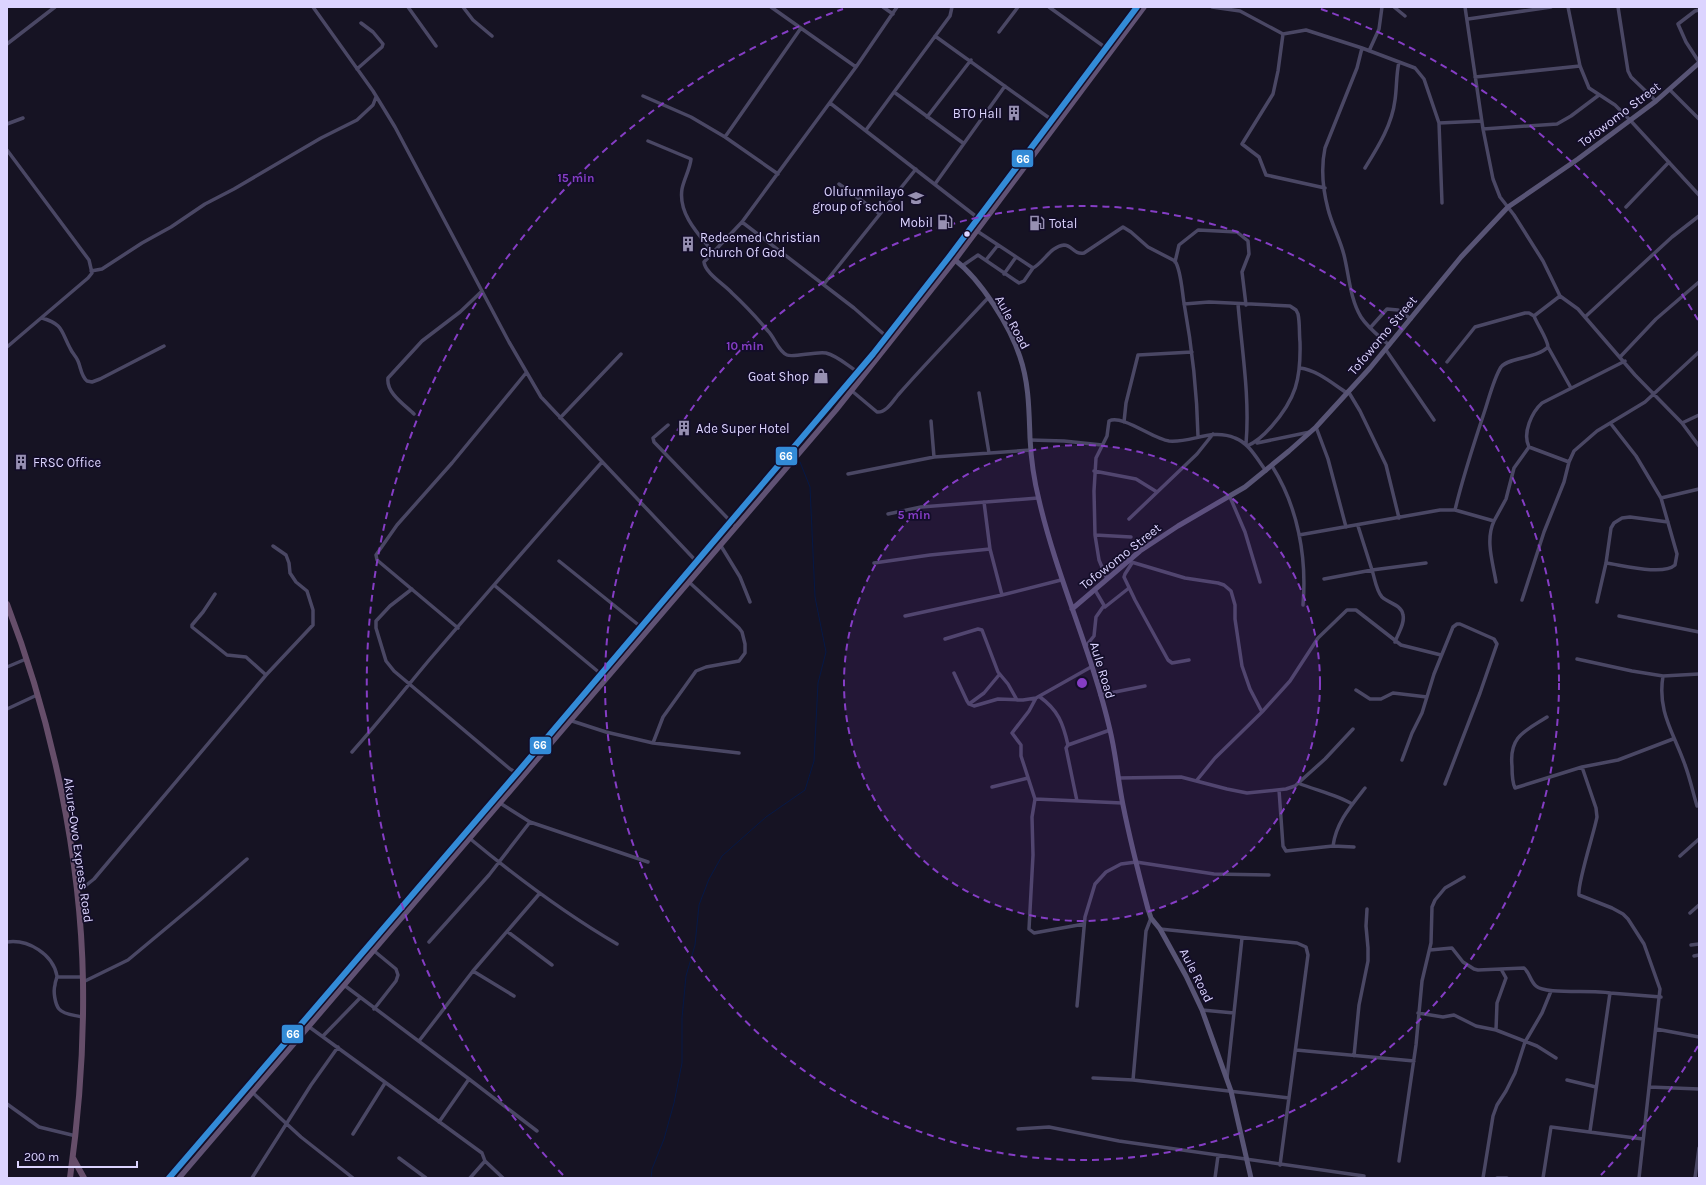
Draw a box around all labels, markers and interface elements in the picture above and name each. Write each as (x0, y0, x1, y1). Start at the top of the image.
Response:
street label: Tofowomo Street (1575, 79, 1663, 150)
building icon: BTO Hall (1005, 104, 1023, 122)
place label: BTO Hall (953, 106, 1002, 121)
line badge: 66 (1011, 149, 1034, 168)
text: 66 (1016, 153, 1030, 166)
text: 15 min (557, 171, 595, 185)
place label: Olufunmilayo group of school (812, 184, 904, 214)
school or university icon: Olufunmilayo group of school (907, 189, 925, 207)
fuel station icon: Mobil (936, 213, 954, 231)
fuel station icon: Total (1028, 214, 1046, 232)
place label: Mobil (900, 215, 933, 230)
place label: Total (1049, 216, 1077, 231)
unlabelled marker (962, 229, 972, 239)
place label: Redeemed Christian Church Of God (700, 230, 820, 260)
building icon: Redeemed Christian Church Of God (679, 235, 697, 253)
street label: Aule Road (992, 293, 1033, 352)
street label: Tofowomo Street (1345, 293, 1420, 378)
text: 10 min (726, 339, 764, 353)
shop icon: Goat Shop (812, 367, 830, 385)
place label: Goat Shop (748, 369, 809, 384)
building icon: Ade Super Hotel (675, 419, 693, 437)
place label: Ade Super Hotel (696, 421, 790, 436)
line badge: 66 (775, 446, 798, 466)
text: 66 (779, 450, 793, 463)
building icon: FRSC Office (12, 453, 30, 471)
place label: FRSC Office (33, 455, 102, 470)
text: 5 min (898, 508, 930, 522)
street label: Tofowomo Street (1077, 520, 1164, 593)
street label: Aule Road (1087, 640, 1118, 700)
centre of rings (1075, 676, 1089, 690)
line badge: 66 (529, 736, 552, 755)
text: 66 (533, 739, 547, 752)
street label: Akure-Owo Express Road (61, 777, 96, 923)
street label: Aule Road (1177, 946, 1217, 1005)
line badge: 66 (281, 1024, 304, 1044)
text: 66 (286, 1028, 300, 1041)
scale bar (18, 1143, 137, 1169)
text: 200 m (24, 1150, 59, 1164)

